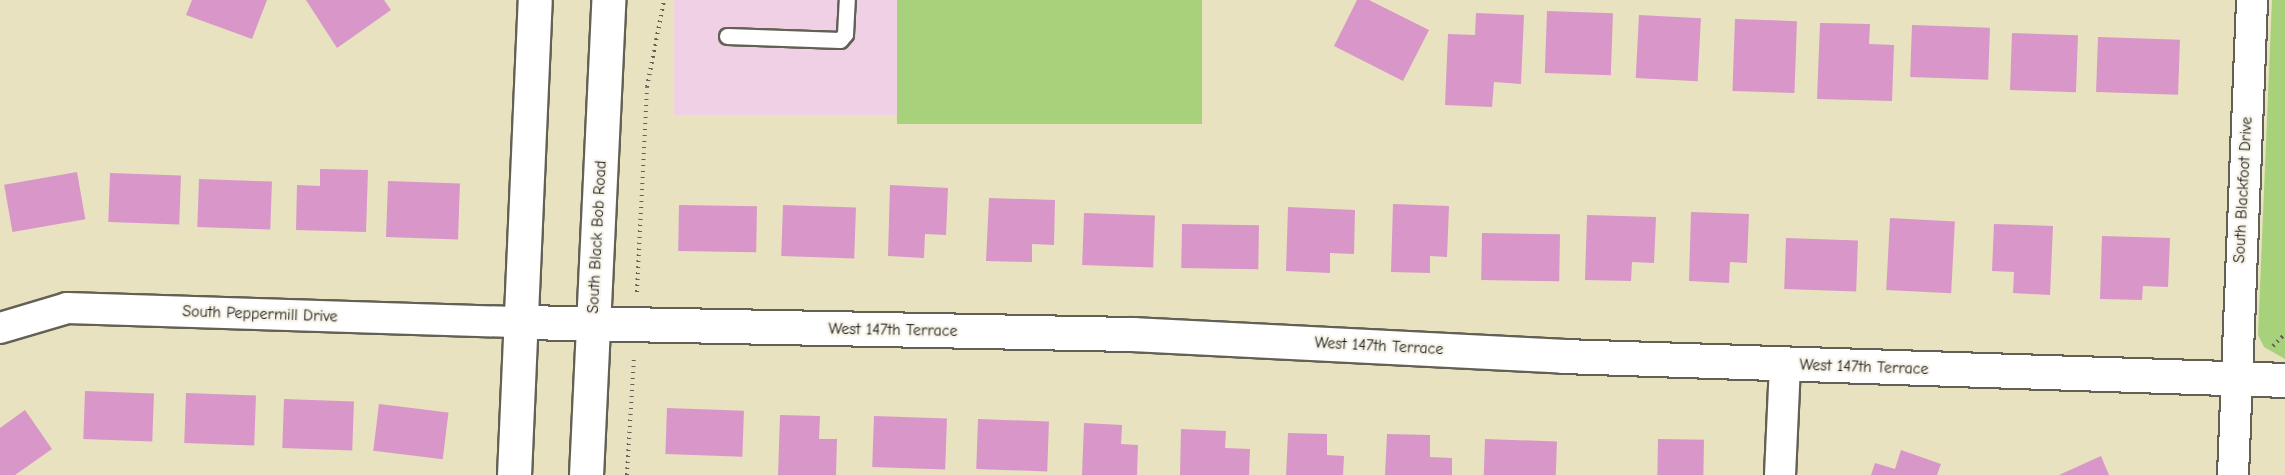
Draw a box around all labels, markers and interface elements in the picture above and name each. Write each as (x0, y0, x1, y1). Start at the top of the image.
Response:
street label: South Blackfoot Drive (2230, 116, 2256, 264)
street label: South Black Bob Road (583, 160, 611, 314)
street label: South Peppermill Drive (182, 302, 338, 326)
street label: West 147th Terrace (828, 319, 958, 341)
street label: West 147th Terrace (1314, 333, 1444, 359)
street label: West 147th Terrace (1799, 355, 1929, 379)

